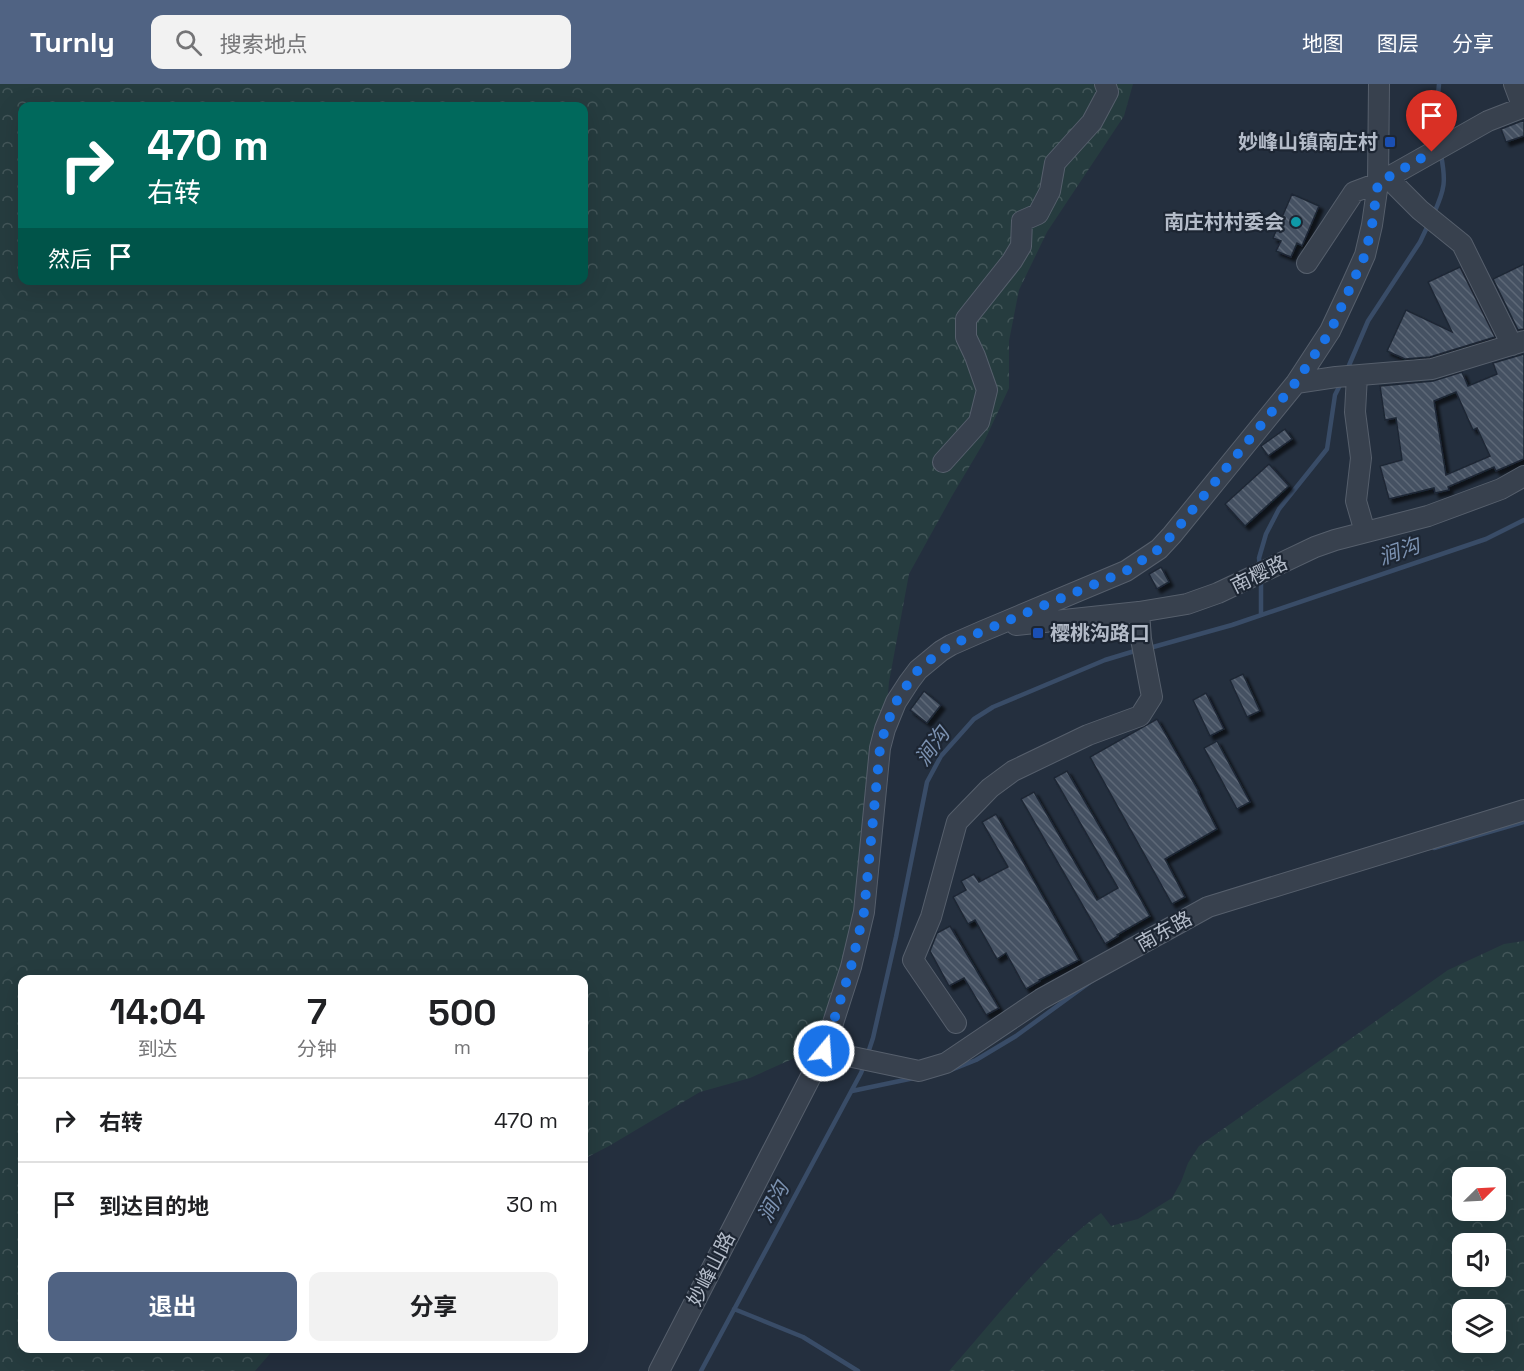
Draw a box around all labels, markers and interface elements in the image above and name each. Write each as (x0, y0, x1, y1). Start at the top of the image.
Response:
search box (151, 15, 571, 69)
text: Turnly (30, 24, 115, 60)
icon: search (172, 26, 205, 59)
text: 搜索地点 (220, 30, 308, 58)
text: 地图 (1302, 30, 1344, 57)
text: 图层 (1377, 30, 1419, 57)
text: 分享 (1452, 30, 1494, 57)
pin (1406, 90, 1457, 152)
icon: arrive (1415, 99, 1448, 132)
text: 470 m (147, 119, 269, 172)
icon: right (48, 126, 126, 204)
place label: 妙峰山镇南庄村 (1238, 129, 1378, 155)
marker: 妙峰山镇南庄村 (1383, 135, 1397, 149)
text: 右转 (147, 175, 201, 210)
place label: 南庄村村委会 (1164, 209, 1284, 235)
marker: 南庄村村委会 (1289, 215, 1303, 229)
icon: arrive (104, 240, 137, 273)
text: 然后 (48, 245, 92, 273)
water label: 涧沟 (1375, 531, 1425, 571)
street label: 南樱路 (1226, 549, 1292, 599)
place label: 樱桃沟路口 (1050, 620, 1150, 646)
marker: 樱桃沟路口 (1031, 626, 1045, 640)
water label: 涧沟 (909, 719, 956, 771)
street label: 南东路 (1131, 905, 1197, 957)
text: 14:04 (109, 989, 206, 1035)
text: 7 (307, 989, 327, 1035)
text: 500 (428, 990, 497, 1036)
position arrow (792, 1019, 856, 1083)
text: m (454, 1034, 471, 1060)
text: 到达 (137, 1036, 177, 1062)
text: 分钟 (297, 1036, 337, 1062)
icon: right (48, 1104, 81, 1137)
text: 470 m (494, 1106, 558, 1134)
text: 右转 (99, 1108, 143, 1136)
north arrow (1452, 1167, 1506, 1221)
map controls (1452, 1167, 1506, 1353)
water label: 涧沟 (751, 1175, 796, 1227)
icon: arrive (48, 1188, 81, 1221)
text: 30 m (506, 1190, 558, 1218)
text: 到达目的地 (99, 1192, 209, 1220)
street label: 妙峰山路 (681, 1227, 741, 1311)
button: sound (1452, 1233, 1506, 1287)
button: 退出 (48, 1272, 297, 1341)
button: 分享 (309, 1272, 558, 1341)
button: layers (1452, 1299, 1506, 1353)

